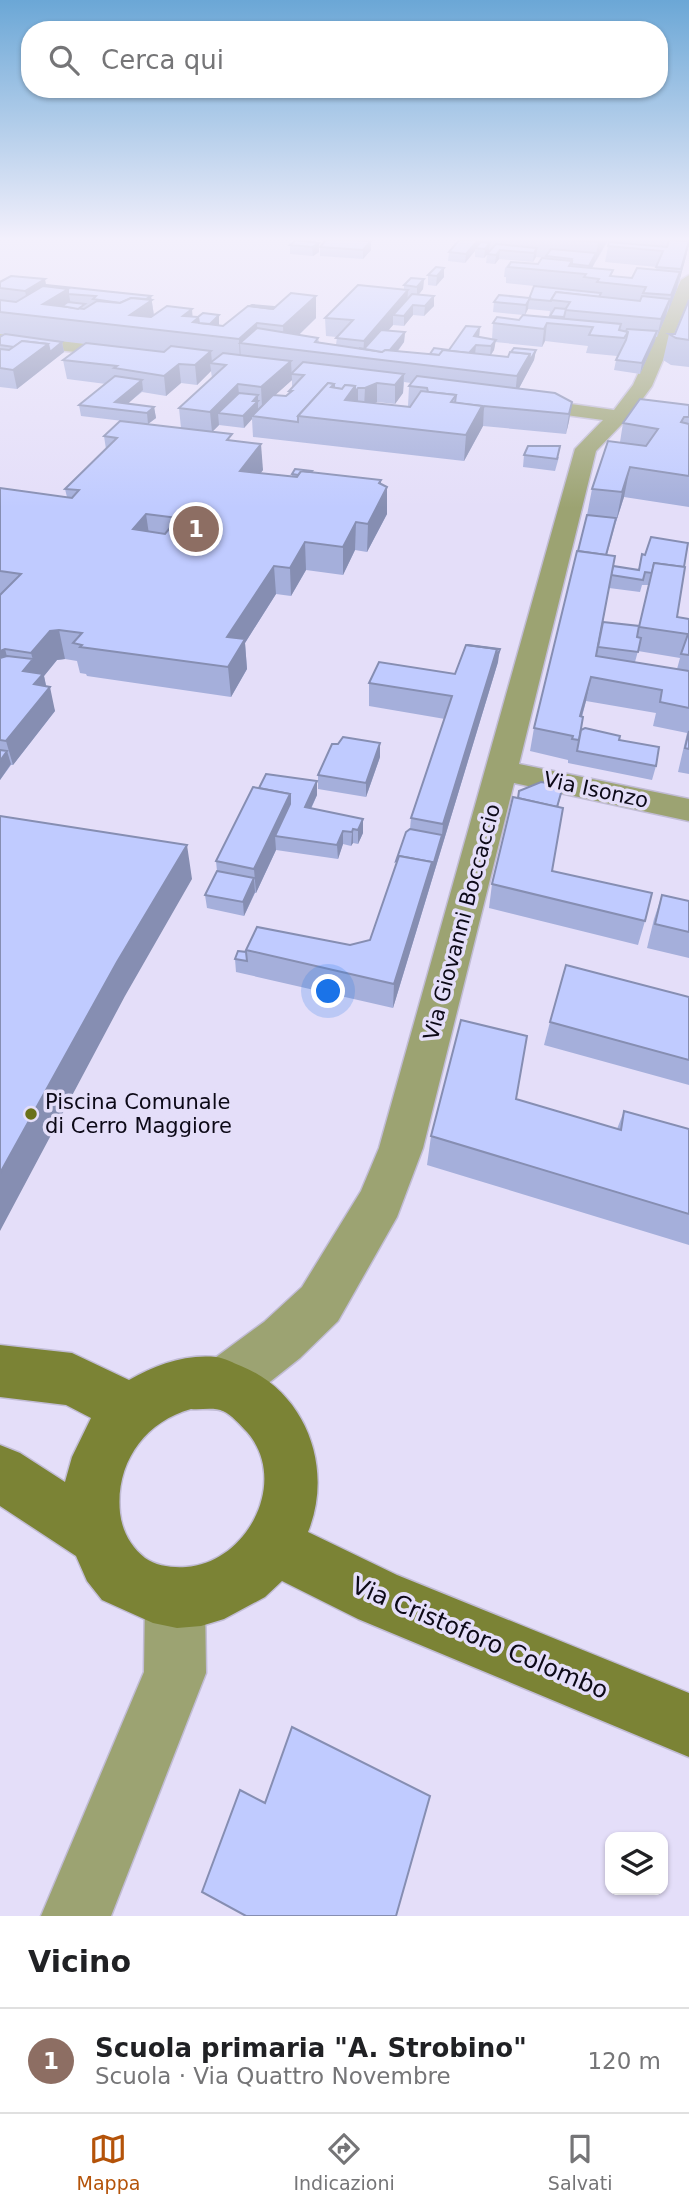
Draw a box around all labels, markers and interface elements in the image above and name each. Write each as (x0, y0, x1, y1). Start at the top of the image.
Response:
search box (21, 21, 668, 98)
icon: search (45, 41, 83, 79)
text: Cerca qui (101, 45, 224, 75)
pin: 1 (173, 503, 219, 555)
street label: Via Isonzo (541, 767, 651, 813)
street label: Via Giovanni Boccaccio (419, 801, 505, 1043)
your location (311, 974, 345, 1008)
place label: Piscina Comunale di Cerro Maggiore (45, 1090, 232, 1138)
marker: Piscina Comunale di Cerro Maggiore (23, 1106, 39, 1122)
street label: Via Cristoforo Colombo (348, 1571, 612, 1705)
map controls (605, 1832, 668, 1895)
button: layers (605, 1832, 668, 1895)
text: Vicino (28, 1944, 131, 1979)
text: Scuola primaria "A. Strobino" (95, 2033, 527, 2063)
text: 1 (43, 2048, 59, 2074)
text: 120 m (587, 2048, 661, 2074)
text: Scuola · Via Quattro Novembre (95, 2063, 451, 2089)
tab: Mappa (77, 2130, 140, 2194)
tab: Indicazioni (293, 2130, 395, 2194)
tab: Salvati (548, 2130, 612, 2194)

